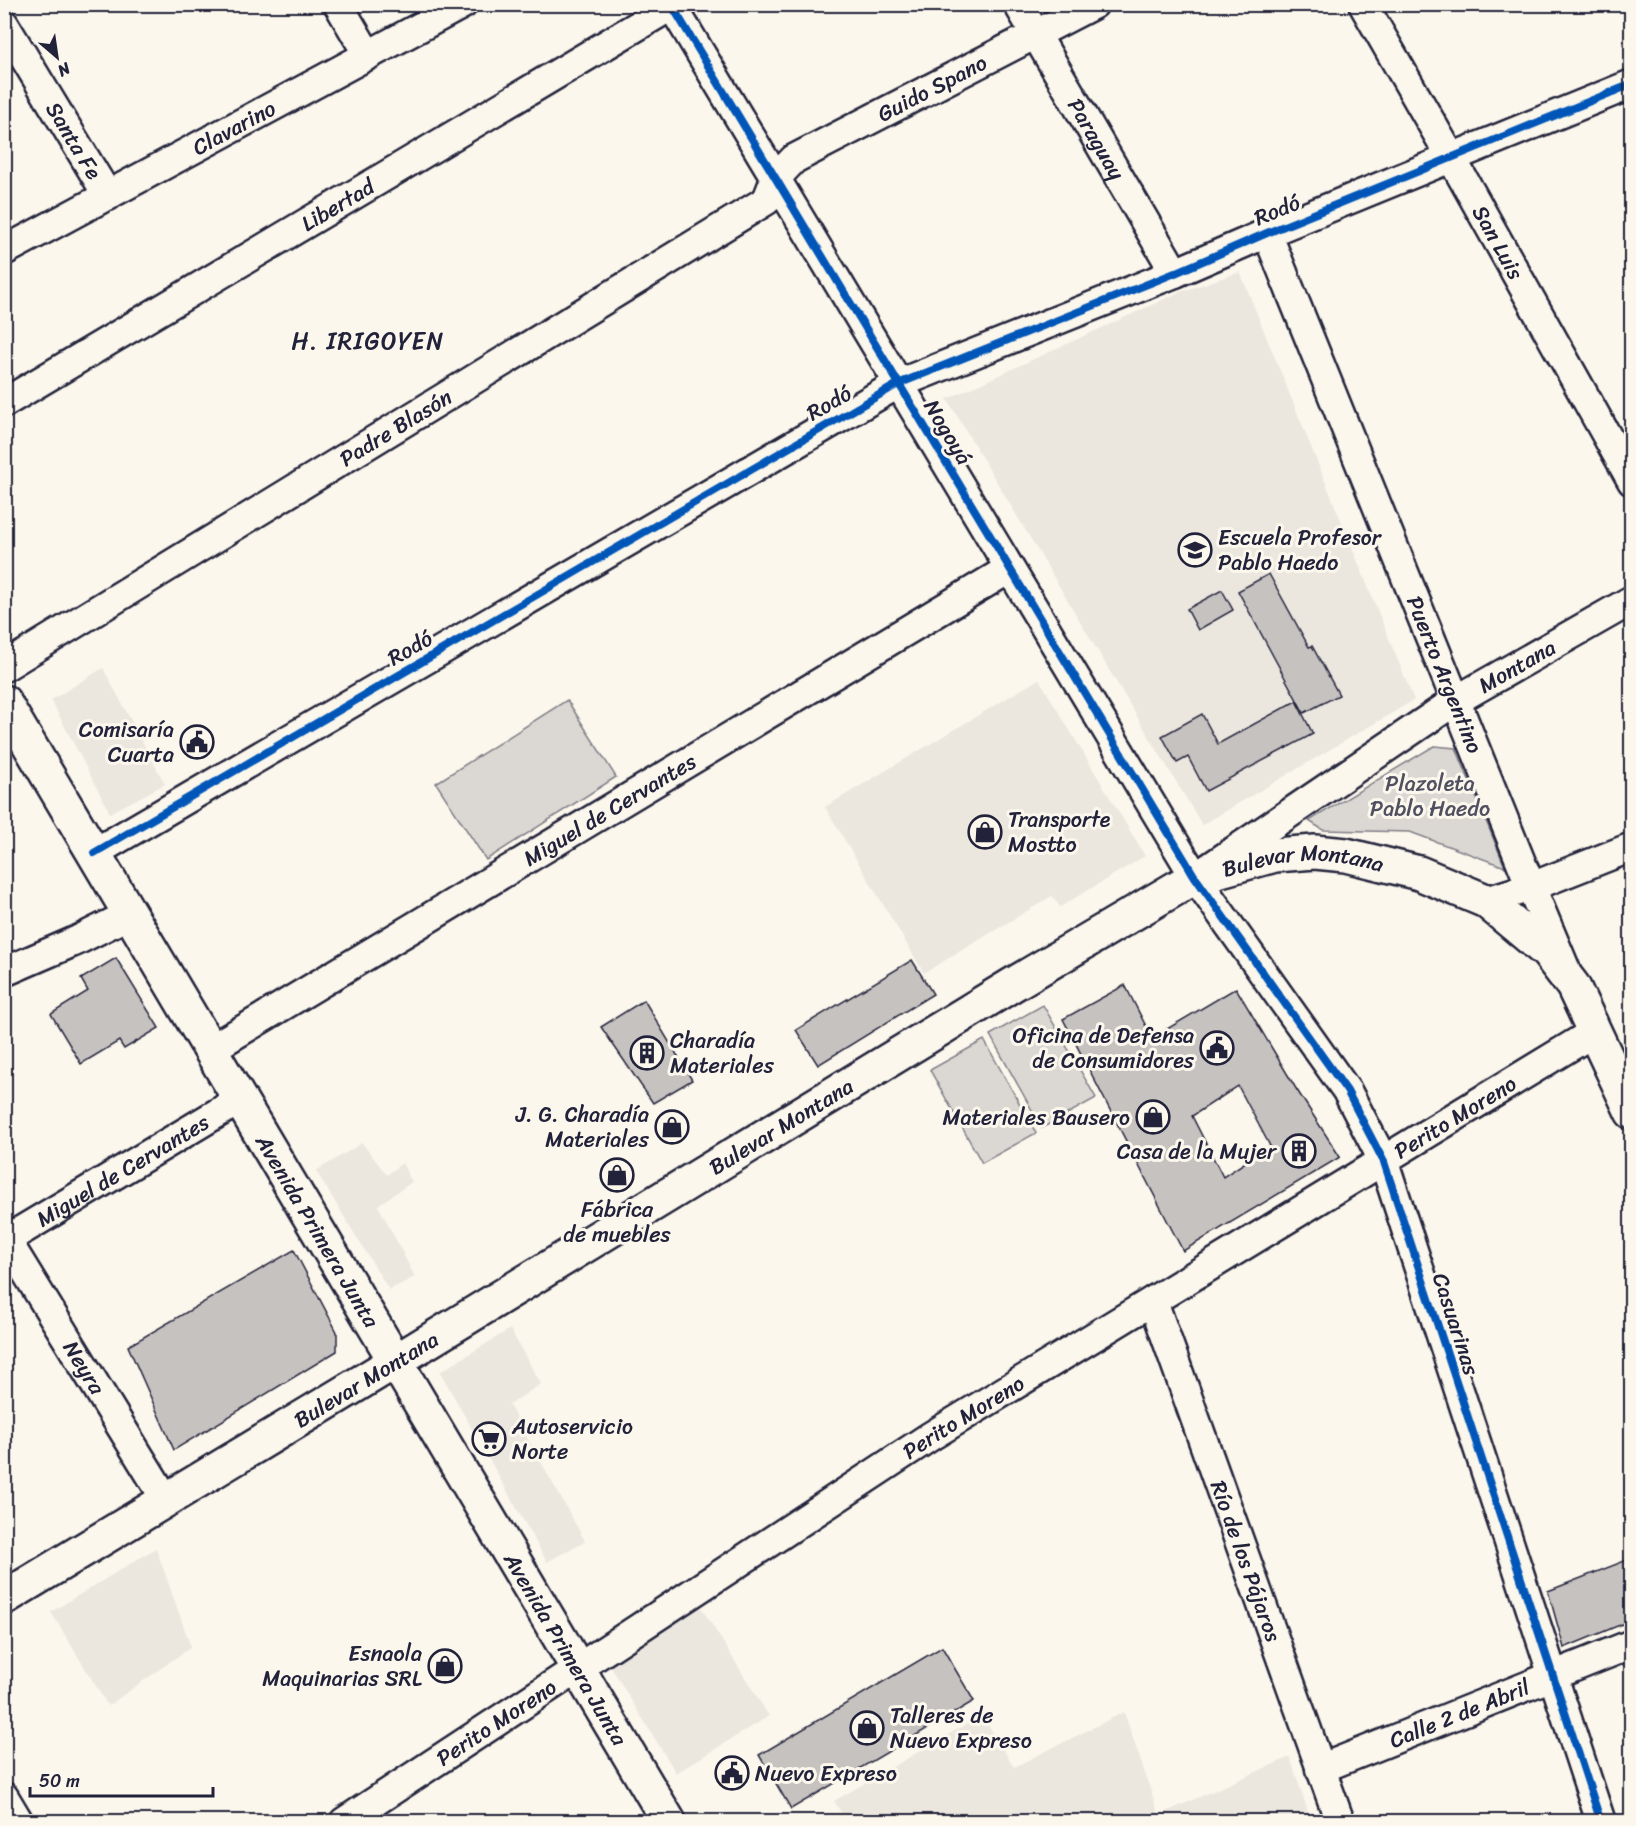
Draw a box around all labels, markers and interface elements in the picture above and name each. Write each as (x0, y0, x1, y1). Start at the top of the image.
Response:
north arrow (27, 27, 87, 87)
street label: Guido Spano (870, 43, 994, 132)
text: N (51, 54, 77, 85)
street label: Clavarino (185, 89, 283, 166)
street label: Paraguay (1057, 90, 1136, 188)
street label: Santa Fe (35, 94, 113, 187)
street label: Libertad (293, 167, 383, 242)
street label: Rodó (1248, 183, 1307, 237)
street label: San Luis (1462, 197, 1536, 288)
district label: H. IRIGOYEN (291, 320, 445, 362)
street label: Rodó (799, 374, 860, 432)
street label: Padre Blasón (331, 378, 460, 477)
street label: Nogoyá (913, 391, 983, 473)
place label: Escuela Profesor Pablo Haedo (1218, 518, 1383, 582)
school or university icon: Escuela Profesor Pablo Haedo (1177, 532, 1213, 568)
street label: Puerto Argentino (1396, 590, 1495, 759)
street label: Rodó (380, 619, 441, 677)
street label: Montana (1470, 628, 1563, 704)
place label: Comisaría Cuarta (79, 710, 174, 774)
public building icon: Comisaría Cuarta (179, 724, 215, 760)
street label: Miguel de Cervantes (515, 741, 705, 877)
park label: Plazoleta Pablo Haedo (1370, 764, 1490, 828)
place label: Transporte Mostto (1008, 800, 1111, 864)
shop icon: Transporte Mostto (967, 814, 1003, 850)
street label: Bulevar Montana (1218, 832, 1388, 888)
place label: Oficina de Defensa de Consumidores (1012, 1016, 1195, 1080)
place label: Charadía Materiales (670, 1021, 775, 1085)
public building icon: Oficina de Defensa de Consumidores (1199, 1030, 1235, 1066)
building icon: Charadía Materiales (629, 1035, 665, 1071)
street label: Perito Moreno (1386, 1064, 1524, 1169)
street label: Bulevar Montana (701, 1067, 861, 1185)
place label: J. G. Charadía Materiales (515, 1095, 650, 1159)
place label: Materiales Bausero (942, 1098, 1130, 1137)
shop icon: Materiales Bausero (1135, 1099, 1171, 1135)
street label: Miguel de Cervantes (28, 1102, 217, 1237)
shop icon: J. G. Charadía Materiales (654, 1109, 690, 1145)
street label: Avenida Primera Junta (245, 1126, 391, 1336)
place label: Casa de la Mujer (1117, 1132, 1278, 1171)
building icon: Casa de la Mujer (1281, 1133, 1317, 1169)
shop icon: Fábrica de muebles (599, 1157, 635, 1193)
place label: Fábrica de muebles (563, 1190, 672, 1254)
street label: Casuarinas (1421, 1268, 1491, 1381)
street label: Bulevar Montana (286, 1320, 446, 1438)
street label: Neyra (53, 1332, 117, 1403)
street label: Perito Moreno (894, 1364, 1032, 1470)
place label: Autoservicio Norte (511, 1407, 633, 1471)
supermarket icon: Autoservicio Norte (471, 1421, 507, 1457)
street label: Río de los Pájaros (1199, 1475, 1293, 1647)
street label: Avenida Primera Junta (493, 1544, 639, 1754)
place label: Esnaola Maquinarias SRL (262, 1634, 423, 1698)
shop icon: Esnaola Maquinarias SRL (427, 1648, 463, 1684)
street label: Calle 2 de Abril (1383, 1667, 1536, 1759)
street label: Perito Moreno (428, 1668, 565, 1776)
place label: Talleres de Nuevo Expreso (890, 1696, 1032, 1760)
shop icon: Talleres de Nuevo Expreso (849, 1710, 885, 1746)
place label: Nuevo Expreso (755, 1754, 897, 1793)
public building icon: Nuevo Expreso (714, 1755, 750, 1791)
scale bar (30, 1760, 213, 1798)
text: 50 m (39, 1765, 80, 1797)

